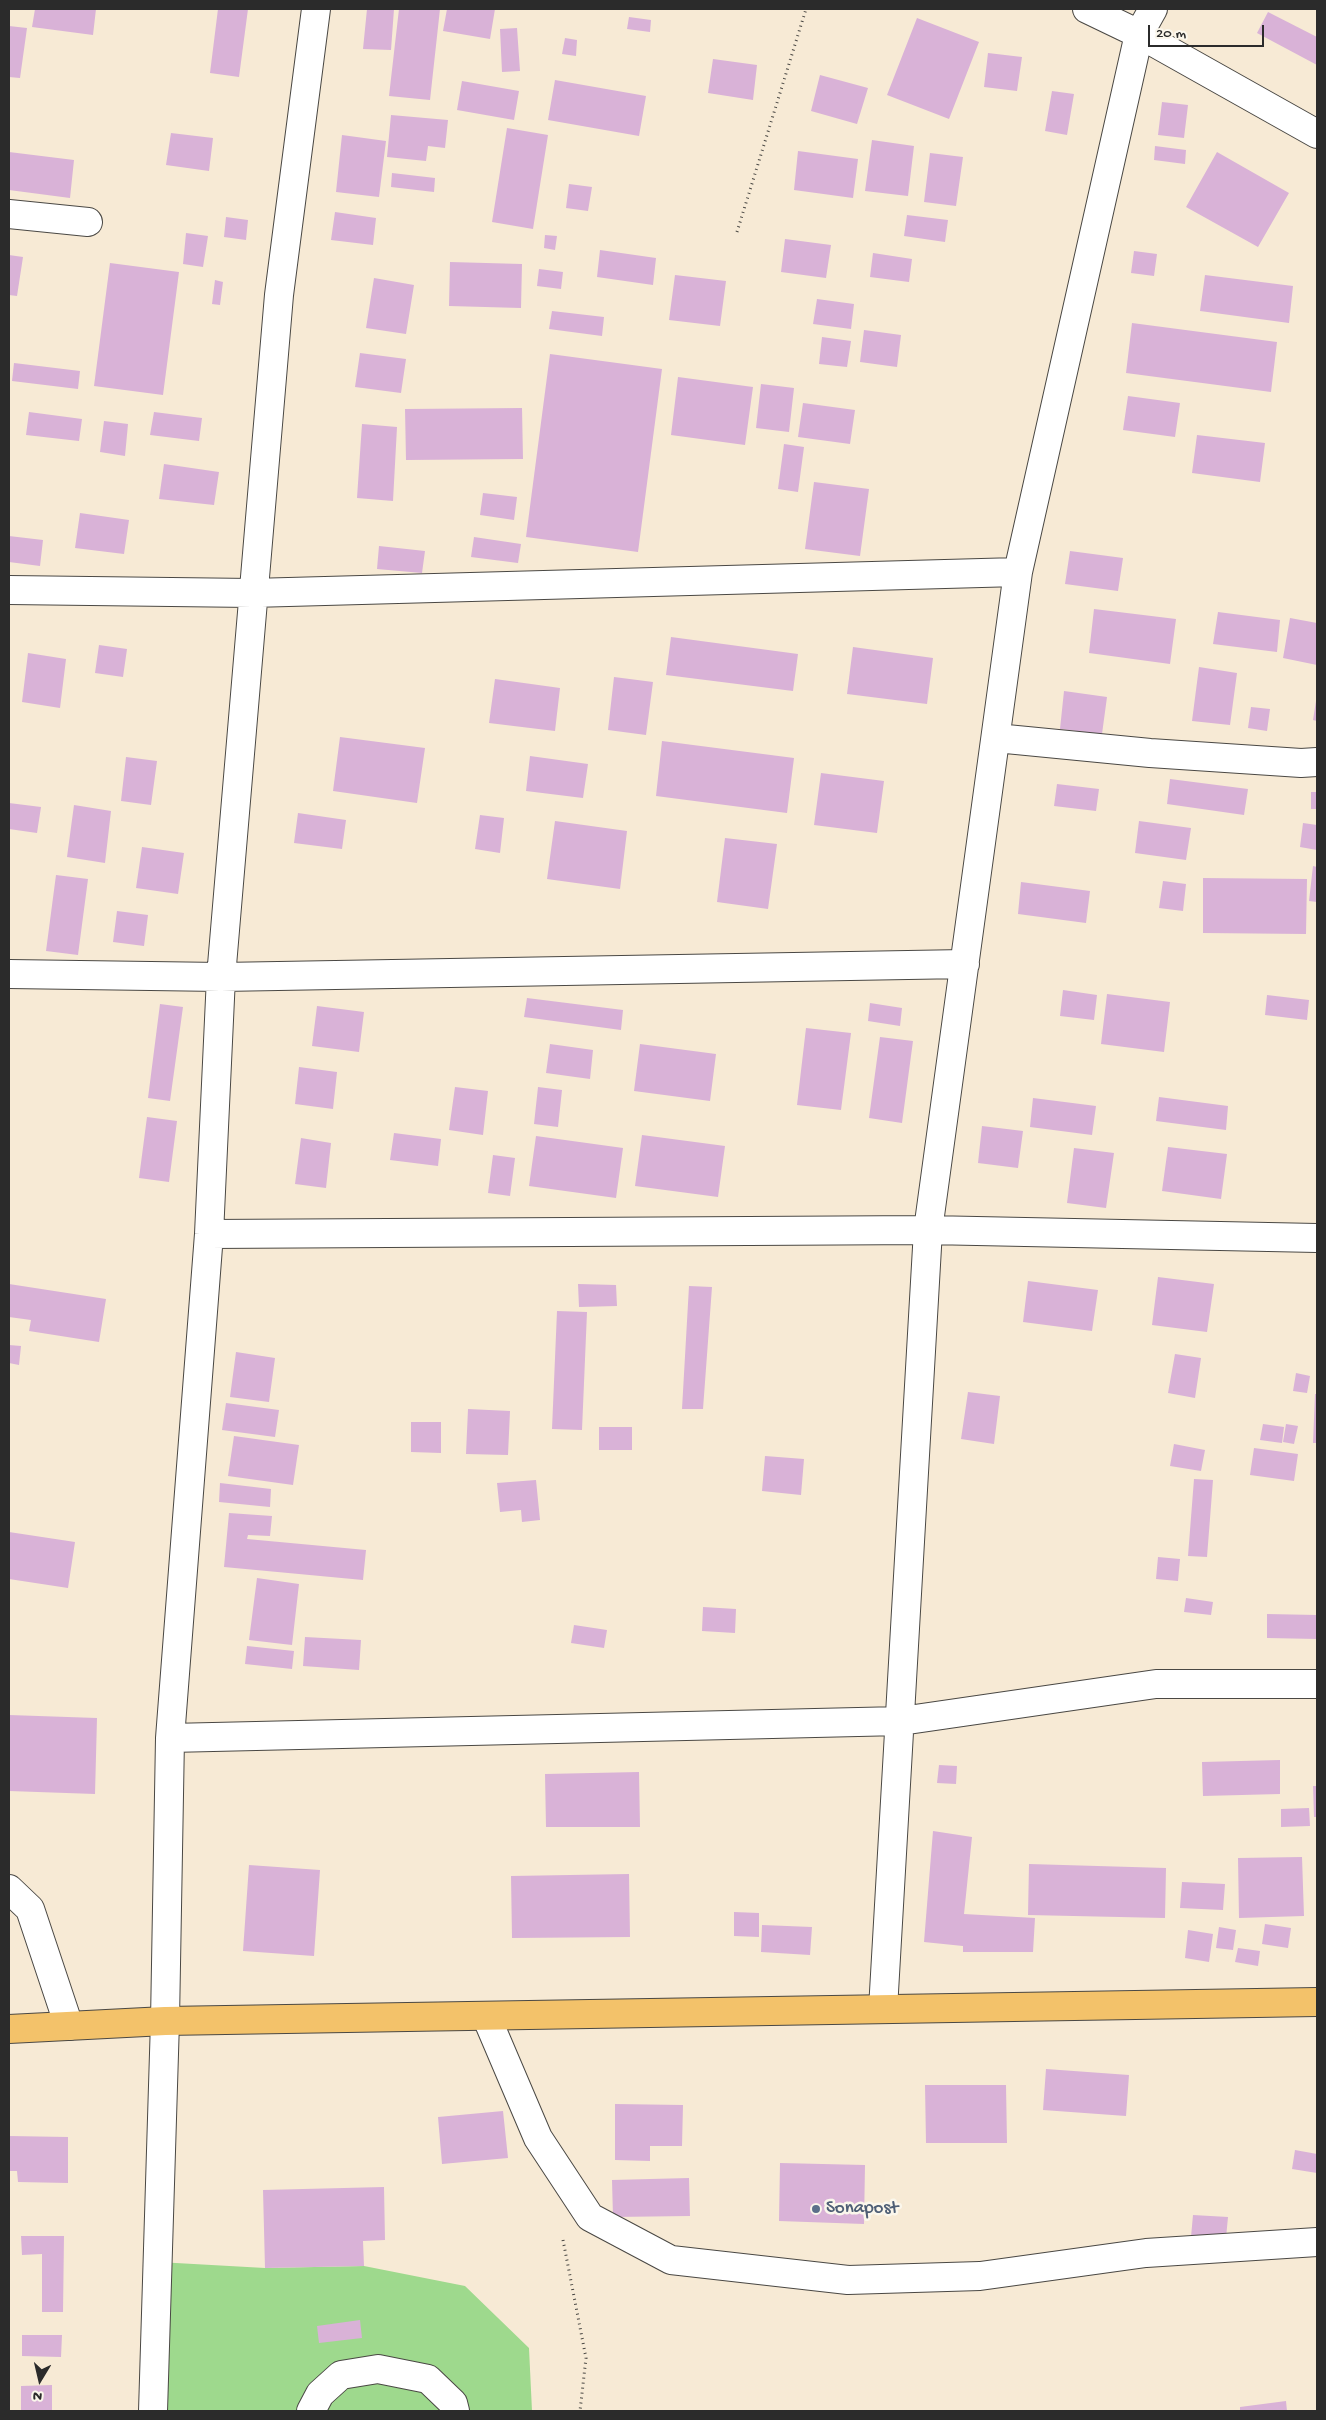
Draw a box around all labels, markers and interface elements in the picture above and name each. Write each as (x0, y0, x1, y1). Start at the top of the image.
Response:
scale bar (1151, 15, 1267, 47)
text: 20 m (1156, 25, 1186, 43)
place label: Sonapost (826, 2198, 898, 2220)
marker: Sonapost (810, 2203, 822, 2215)
north arrow (15, 2355, 65, 2405)
text: N (32, 2386, 43, 2404)

